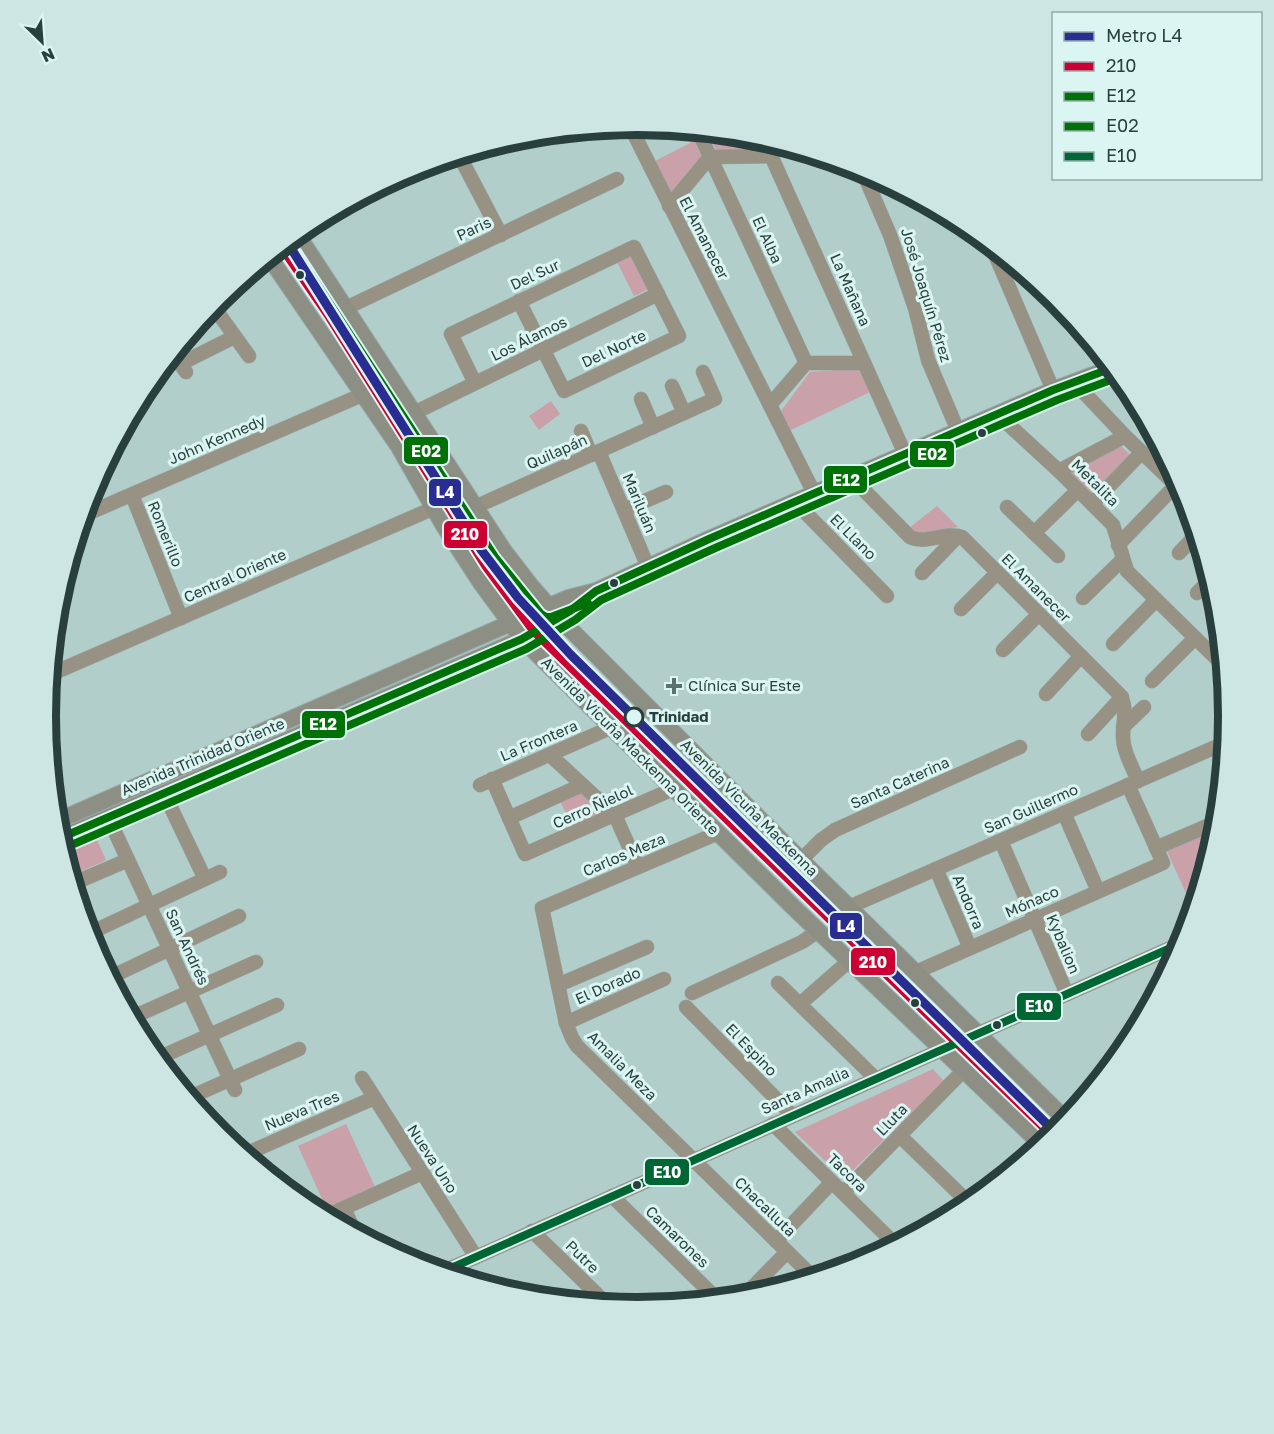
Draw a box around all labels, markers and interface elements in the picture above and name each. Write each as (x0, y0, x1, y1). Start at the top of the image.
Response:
north arrow (12, 12, 72, 72)
legend (1052, 12, 1262, 180)
text: Metro L4 (1106, 24, 1183, 46)
text: N (39, 44, 58, 67)
text: 210 (1106, 54, 1136, 76)
text: E12 (1106, 84, 1136, 106)
text: E02 (1106, 114, 1139, 136)
text: E10 (1106, 144, 1137, 166)
street label: El Amanecer (676, 193, 733, 282)
street label: Paris (453, 212, 494, 244)
street label: El Alba (749, 213, 787, 266)
street label: José Joaquín Pérez (898, 225, 956, 364)
street label: La Mañana (827, 250, 875, 329)
street label: Del Sur (507, 255, 562, 293)
unlabelled marker (294, 269, 306, 281)
street label: Los Álamos (488, 312, 570, 364)
street label: Del Norte (578, 325, 649, 371)
street label: John Kennedy (166, 410, 268, 467)
unlabelled marker (976, 427, 988, 439)
street label: Quilapán (524, 430, 590, 472)
line badge: E02 (403, 436, 449, 465)
line badge: E02 (909, 440, 955, 468)
text: E02 (411, 441, 441, 461)
text: E02 (917, 444, 947, 464)
street label: Metalita (1068, 455, 1123, 510)
line badge: E12 (823, 465, 868, 494)
street label: Mariluán (619, 470, 660, 535)
text: E12 (832, 470, 860, 490)
line badge: L4 (428, 478, 462, 507)
text: L4 (435, 482, 455, 502)
street label: Romerillo (145, 498, 187, 569)
street label: El Llano (827, 510, 880, 563)
line badge: 210 (443, 520, 488, 549)
text: 210 (451, 524, 479, 544)
street label: Central Oriente (181, 544, 289, 606)
street label: El Amanecer (998, 549, 1075, 626)
unlabelled marker (608, 577, 620, 589)
street label: Avenida Vicuña Mackenna Oriente (538, 653, 724, 838)
place label: Clínica Sur Este (688, 676, 801, 694)
marker: Clínica Sur Este (665, 677, 683, 695)
marker: Trinidad (624, 707, 644, 727)
place label: Trinidad (649, 707, 708, 725)
line badge: E12 (301, 710, 346, 739)
street label: Avenida Trinidad Oriente (118, 713, 287, 799)
text: E12 (309, 714, 337, 734)
street label: La Frontera (497, 716, 580, 764)
street label: Avenida Vicuña Mackenna (677, 735, 822, 880)
street label: Santa Caterina (847, 752, 952, 812)
street label: San Guillermo (981, 779, 1080, 837)
street label: Cerro Ñielol (550, 780, 636, 832)
street label: Carlos Meza (580, 829, 667, 879)
street label: Andorra (949, 872, 988, 932)
street label: Mónaco (1002, 881, 1061, 921)
street label: San Andrés (162, 906, 213, 988)
street label: Kybalion (1043, 911, 1084, 976)
line badge: L4 (829, 912, 863, 940)
text: L4 (836, 916, 856, 936)
line badge: 210 (850, 947, 896, 976)
text: 210 (859, 952, 887, 972)
street label: El Dorado (572, 963, 643, 1007)
line badge: E10 (1016, 992, 1062, 1021)
text: E10 (1025, 996, 1053, 1016)
unlabelled marker (909, 997, 921, 1009)
street label: El Espino (722, 1019, 781, 1079)
unlabelled marker (991, 1019, 1003, 1031)
street label: Amalia Meza (584, 1027, 661, 1104)
street label: Santa Amalia (758, 1063, 851, 1118)
street label: Nueva Tres (262, 1086, 342, 1134)
street label: Lluta (872, 1100, 911, 1139)
street label: Nueva Uno (404, 1121, 462, 1196)
street label: Tacora (824, 1149, 871, 1195)
line badge: E10 (644, 1158, 690, 1186)
text: E10 (653, 1162, 681, 1182)
street label: Chacalluta (731, 1173, 800, 1240)
unlabelled marker (631, 1179, 643, 1191)
street label: Camarones (642, 1202, 713, 1271)
street label: Putre (562, 1236, 603, 1277)

